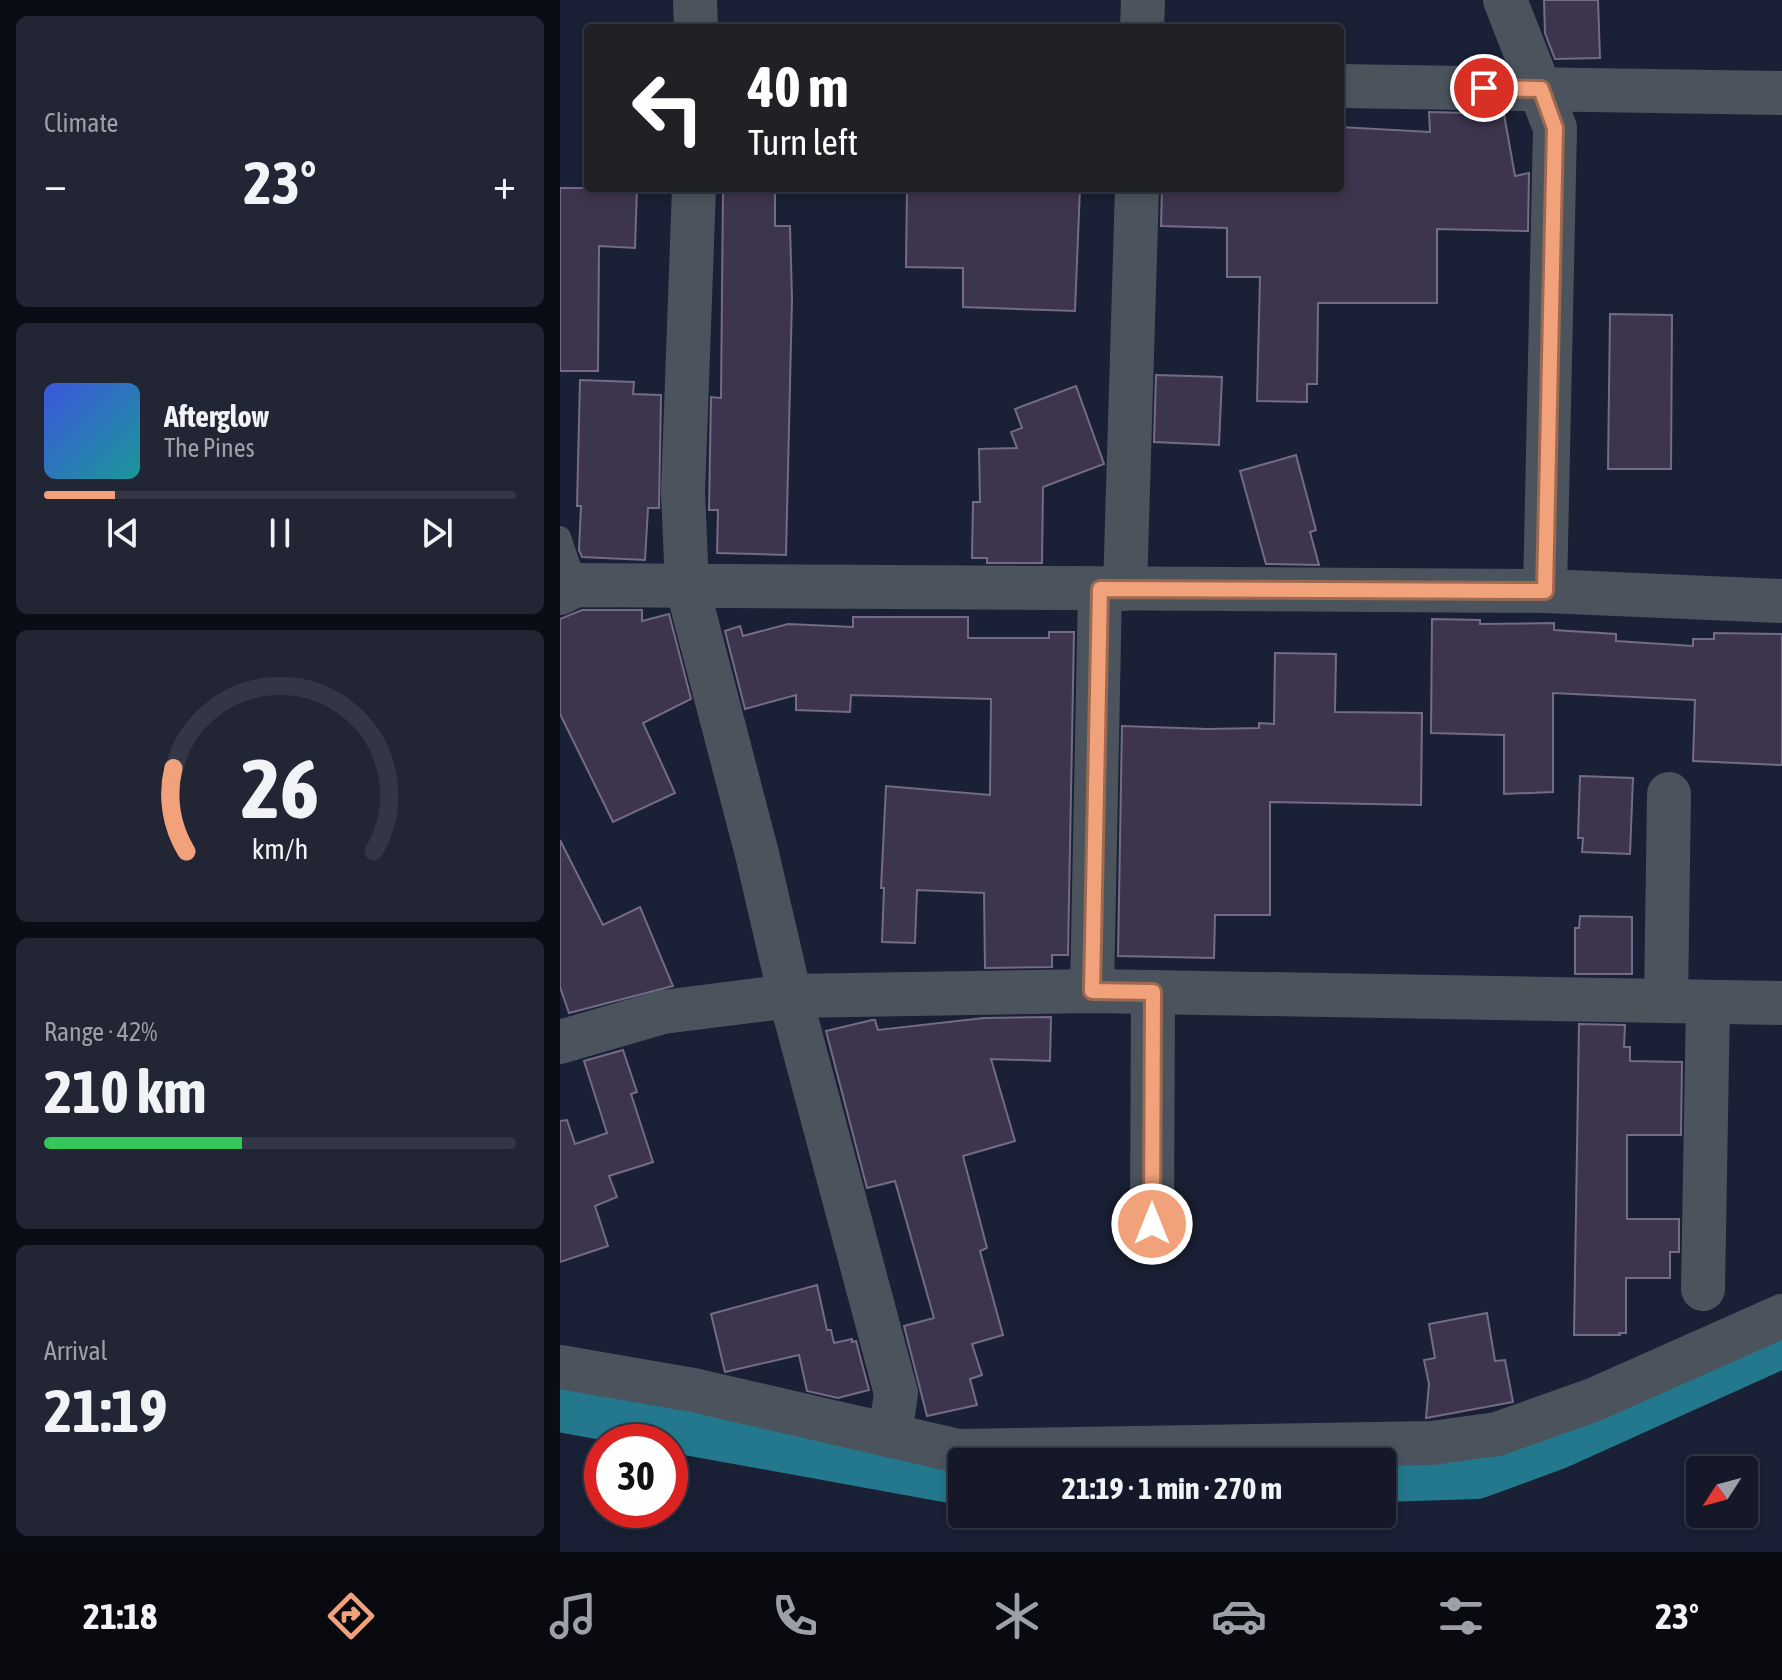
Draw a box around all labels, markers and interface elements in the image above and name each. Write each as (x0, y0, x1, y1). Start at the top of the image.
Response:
pin (1450, 54, 1518, 122)
text: 40 m (748, 55, 849, 119)
icon: left (616, 56, 720, 160)
icon: arrive (1462, 66, 1506, 110)
text: Climate (44, 108, 118, 138)
text: Turn left (748, 121, 858, 163)
text: 23° (244, 148, 316, 217)
text: − (44, 158, 67, 208)
text: + (493, 158, 516, 208)
text: Afterglow (164, 399, 269, 433)
text: The Pines (164, 433, 255, 463)
icon: previous (101, 511, 145, 555)
icon: pause (258, 511, 302, 555)
icon: next (415, 511, 459, 555)
text: 26 (241, 740, 319, 836)
text: km/h (252, 832, 308, 865)
text: Range · 42% (44, 1017, 157, 1047)
text: 210 km (44, 1057, 206, 1126)
position arrow (1110, 1182, 1194, 1266)
text: Arrival (44, 1336, 108, 1366)
text: 21:19 (44, 1376, 167, 1445)
speed limit sign: 30 (584, 1424, 688, 1528)
north arrow (1686, 1456, 1758, 1528)
map controls (1686, 1456, 1758, 1528)
text: 21:19 · 1 min · 270 m (1062, 1471, 1282, 1505)
icon: directions (323, 1588, 379, 1644)
icon: music (545, 1588, 601, 1644)
icon: phone (767, 1588, 823, 1644)
icon: climate (989, 1588, 1045, 1644)
icon: car (1211, 1588, 1267, 1644)
icon: filters (1433, 1588, 1489, 1644)
text: 21:18 (83, 1595, 157, 1637)
text: 23° (1655, 1595, 1699, 1637)

